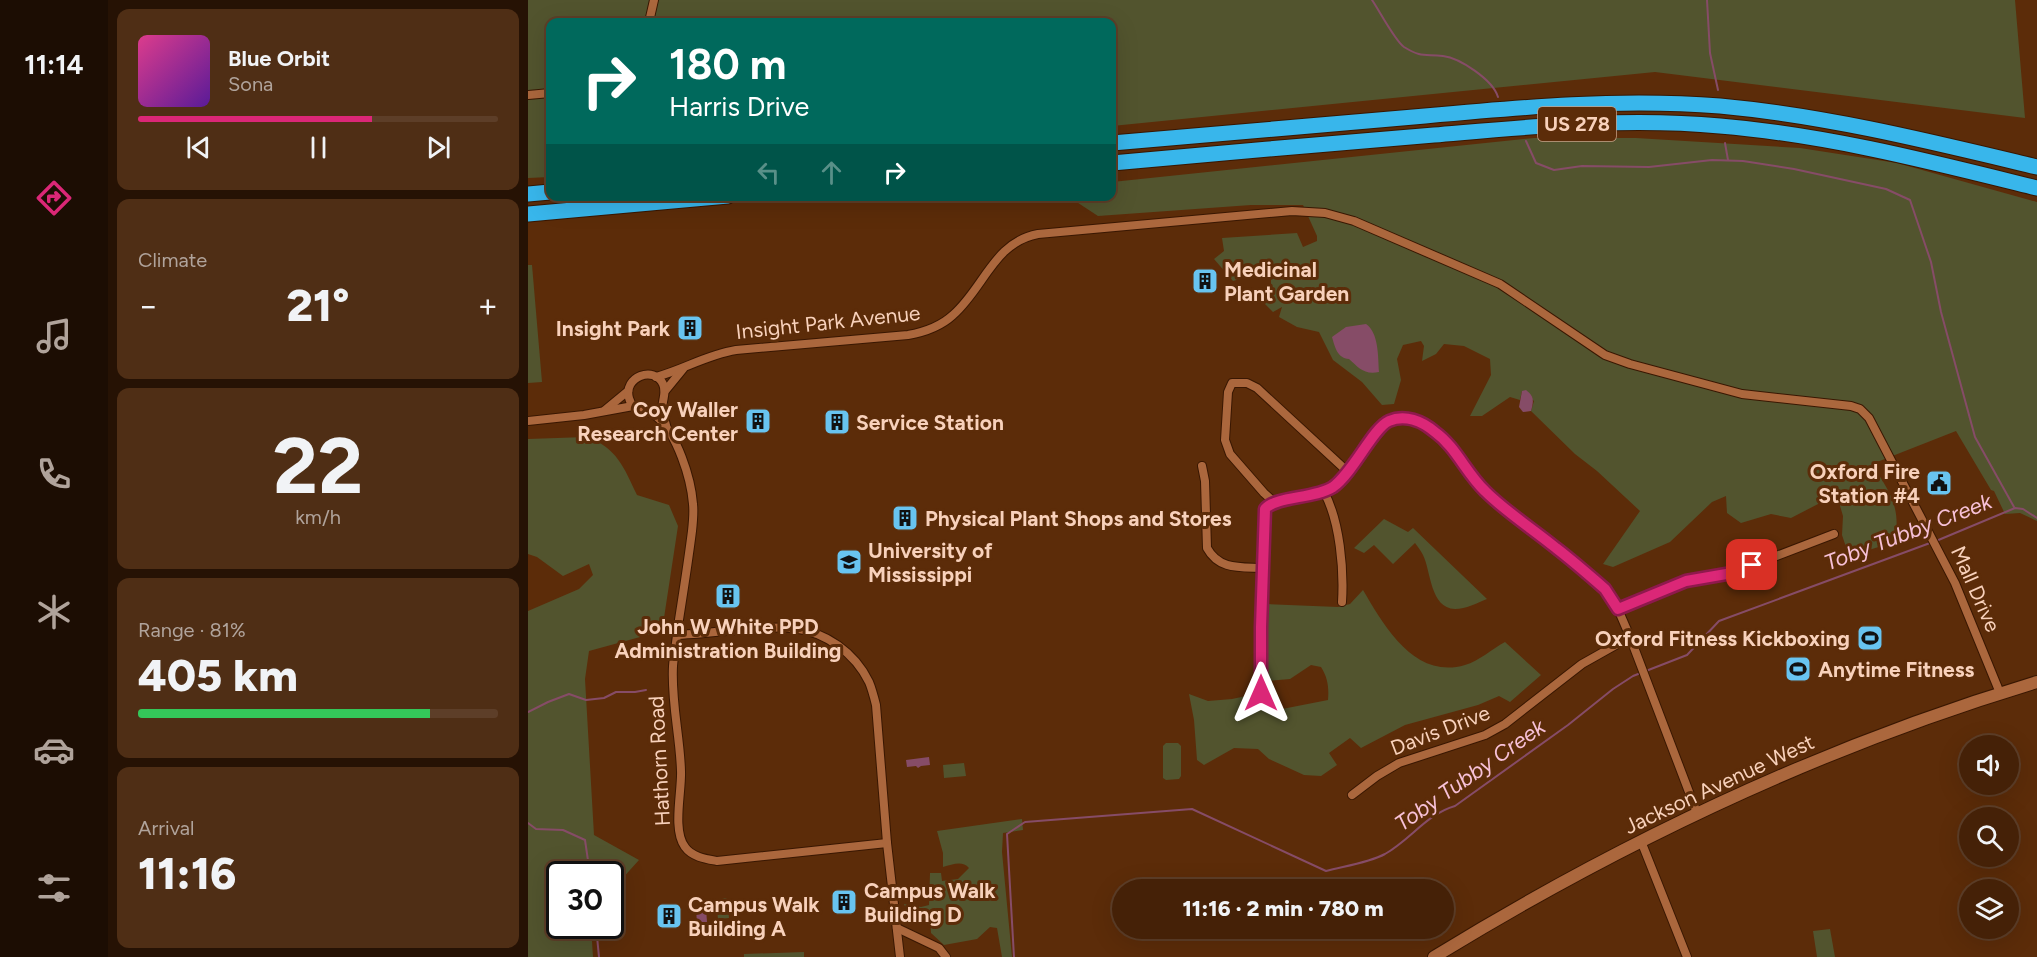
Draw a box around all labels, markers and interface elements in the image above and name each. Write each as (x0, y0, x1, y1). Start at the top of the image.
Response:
text: 180 m (669, 39, 786, 90)
icon: right (570, 42, 648, 120)
text: Blue Orbit (228, 45, 330, 72)
text: 11:14 (24, 48, 84, 81)
text: Sona (228, 72, 273, 96)
text: Harris Drive (669, 90, 809, 123)
road number: US 278 (1538, 107, 1616, 141)
icon: previous (182, 131, 215, 164)
icon: pause (302, 131, 335, 164)
icon: next (422, 131, 455, 164)
icon: left (752, 156, 785, 189)
icon: ahead (815, 156, 848, 189)
icon: right (878, 156, 911, 189)
icon: directions (33, 177, 75, 219)
text: Climate (138, 248, 207, 272)
place label: Medicinal Plant Garden (1224, 257, 1349, 306)
building icon: Medicinal Plant Garden (1190, 266, 1220, 296)
text: 21° (287, 278, 349, 332)
text: − (138, 286, 159, 325)
text: + (477, 286, 498, 325)
street label: Insight Park Avenue (735, 300, 921, 344)
building icon: Insight Park (675, 313, 705, 343)
icon: music (33, 315, 75, 357)
place label: Insight Park (556, 316, 671, 341)
place label: Coy Waller Research Center (577, 397, 738, 446)
building icon: Coy Waller Research Center (743, 406, 773, 436)
building icon: Service Station (822, 407, 852, 437)
place label: Service Station (856, 410, 1004, 435)
text: 22 (273, 419, 363, 513)
icon: phone (33, 453, 75, 495)
place label: Oxford Fire Station #4 (1810, 459, 1920, 508)
public building icon: Oxford Fire Station #4 (1924, 468, 1954, 498)
water label: Toby Tubby Creek (1820, 487, 1997, 576)
building icon: Physical Plant Shops and Stores (890, 503, 920, 533)
text: km/h (295, 505, 341, 529)
place label: Physical Plant Shops and Stores (925, 506, 1232, 531)
place label: University of Mississippi (868, 538, 993, 587)
pin (1726, 539, 1777, 590)
street label: Mall Drive (1946, 542, 2006, 636)
school or university icon: University of Mississippi (834, 547, 864, 577)
icon: arrive (1735, 548, 1768, 581)
building icon: John W White PPD Administration Building (713, 581, 743, 611)
icon: climate (33, 591, 75, 633)
place label: John W White PPD Administration Building (615, 614, 841, 663)
text: Range · 81% (138, 618, 246, 642)
sports icon: Oxford Fitness Kickboxing (1855, 623, 1885, 653)
place label: Oxford Fitness Kickboxing (1595, 626, 1850, 651)
text: 405 km (138, 648, 298, 702)
sports icon: Anytime Fitness (1783, 654, 1813, 684)
place label: Anytime Fitness (1818, 657, 1975, 682)
position arrow (1229, 661, 1293, 725)
street label: Hathorn Road (643, 695, 675, 827)
street label: Davis Drive (1387, 700, 1493, 760)
water label: Toby Tubby Creek (1390, 712, 1551, 837)
icon: car (33, 729, 75, 771)
street label: Jackson Avenue West (1620, 729, 1818, 839)
map controls (1959, 735, 2019, 939)
button: sound (1959, 735, 2019, 795)
button: search (1959, 807, 2019, 867)
text: Arrival (138, 816, 194, 840)
text: 11:16 (138, 846, 236, 900)
speed limit sign: 30 (546, 861, 624, 939)
icon: filters (33, 867, 75, 909)
place label: Campus Walk Building D (864, 878, 996, 927)
button: layers (1959, 879, 2019, 939)
building icon: Campus Walk Building D (829, 887, 859, 917)
place label: Campus Walk Building A (688, 892, 820, 941)
text: 11:16 · 2 min · 780 m (1182, 895, 1384, 922)
building icon: Campus Walk Building A (654, 901, 684, 931)

